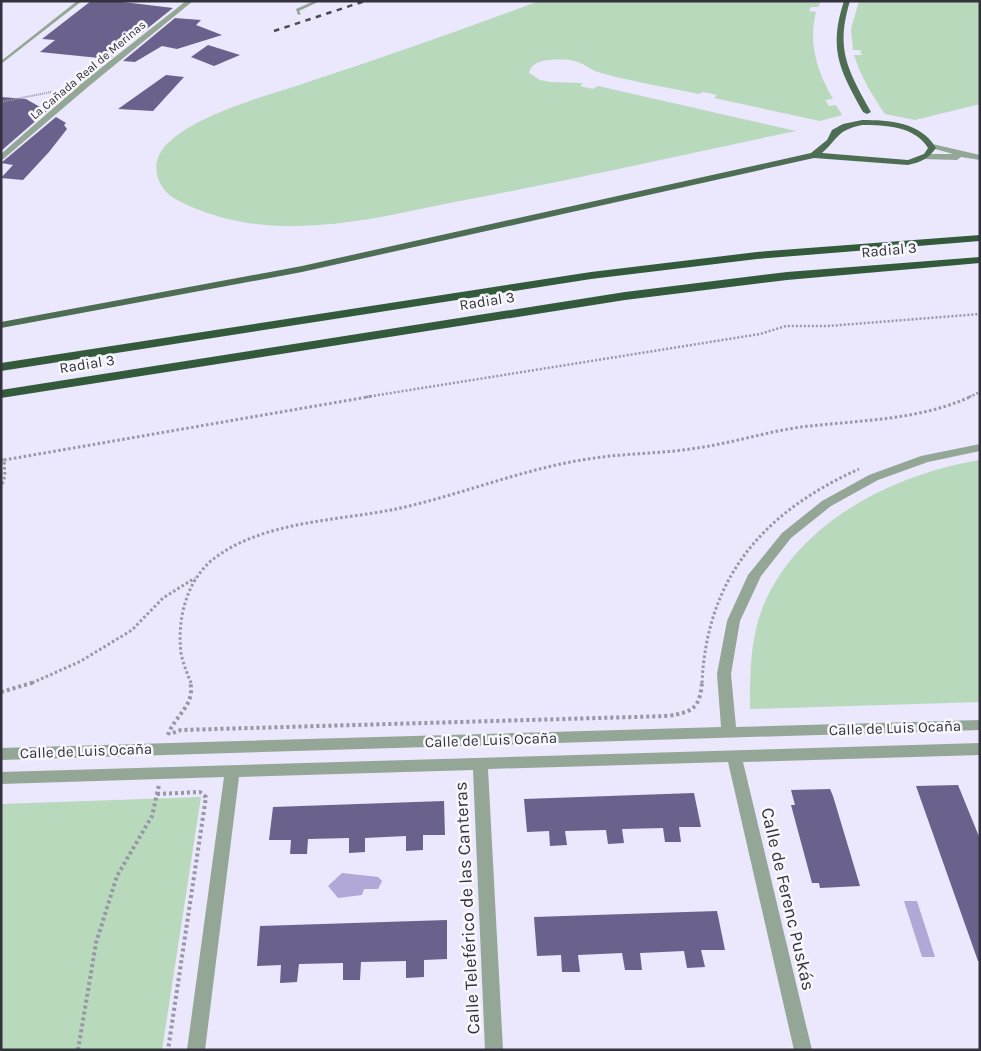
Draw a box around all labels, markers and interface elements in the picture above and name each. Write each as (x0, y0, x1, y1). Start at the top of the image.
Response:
street label: La Cañada Real de Merinas (27, 18, 149, 122)
street label: Radial 3 (860, 239, 918, 261)
street label: Radial 3 (458, 288, 516, 314)
street label: Radial 3 (58, 351, 116, 377)
street label: Calle de Luis Ocaña (829, 717, 961, 739)
street label: Calle de Luis Ocaña (425, 729, 557, 751)
street label: Calle de Luis Ocaña (20, 740, 152, 762)
street label: Calle Teleférico de las Canteras (449, 781, 485, 1035)
street label: Calle de Ferenc Puskás (756, 805, 820, 993)

